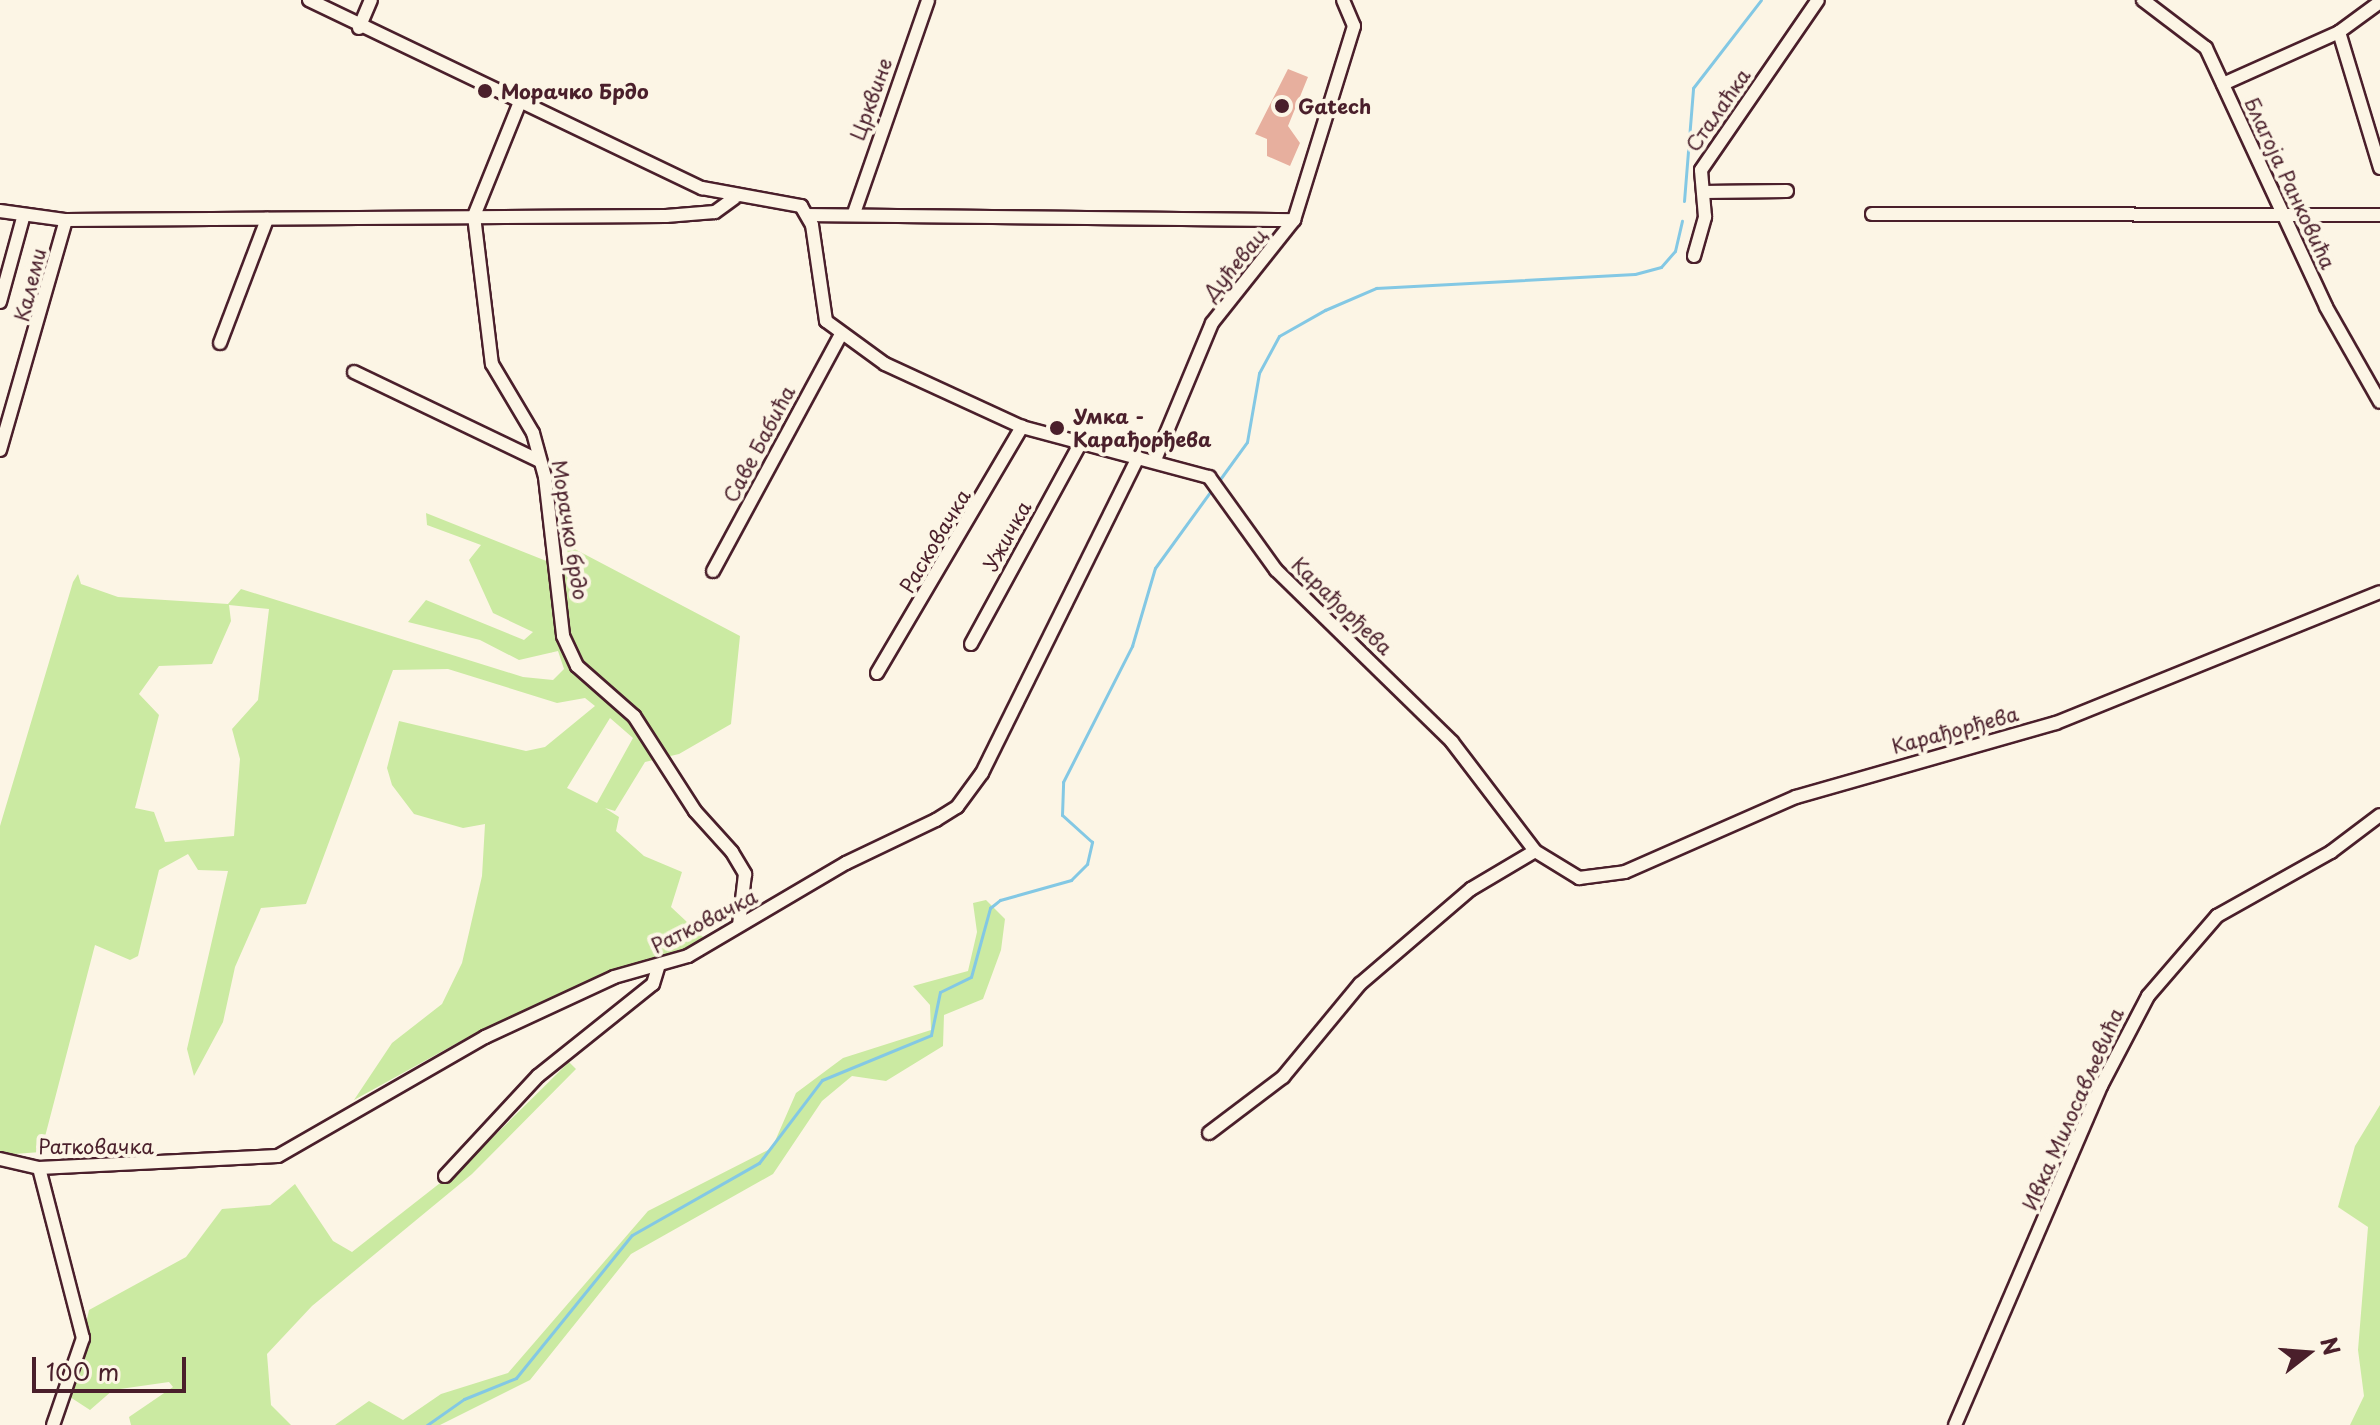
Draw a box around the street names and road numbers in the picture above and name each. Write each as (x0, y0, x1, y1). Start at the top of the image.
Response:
street label: Црквине (845, 55, 897, 143)
street label: Сталаћка (1681, 64, 1755, 156)
street label: Благоја Ранковића (2240, 94, 2340, 272)
street label: Дућевац (1198, 223, 1272, 305)
street label: Калеми (9, 246, 51, 324)
street label: Саве Бабића (718, 381, 800, 507)
street label: Морачко брдо (547, 458, 593, 602)
street label: Расковачка (895, 485, 975, 597)
street label: Ужичка (978, 497, 1036, 575)
street label: Карађорђева (1287, 552, 1397, 660)
street label: Карађорђева (1889, 702, 2021, 758)
street label: Ратковачка (647, 884, 761, 958)
street label: Ивка Милосављевића (2018, 1004, 2128, 1214)
street label: Ратковачка (38, 1134, 154, 1158)

